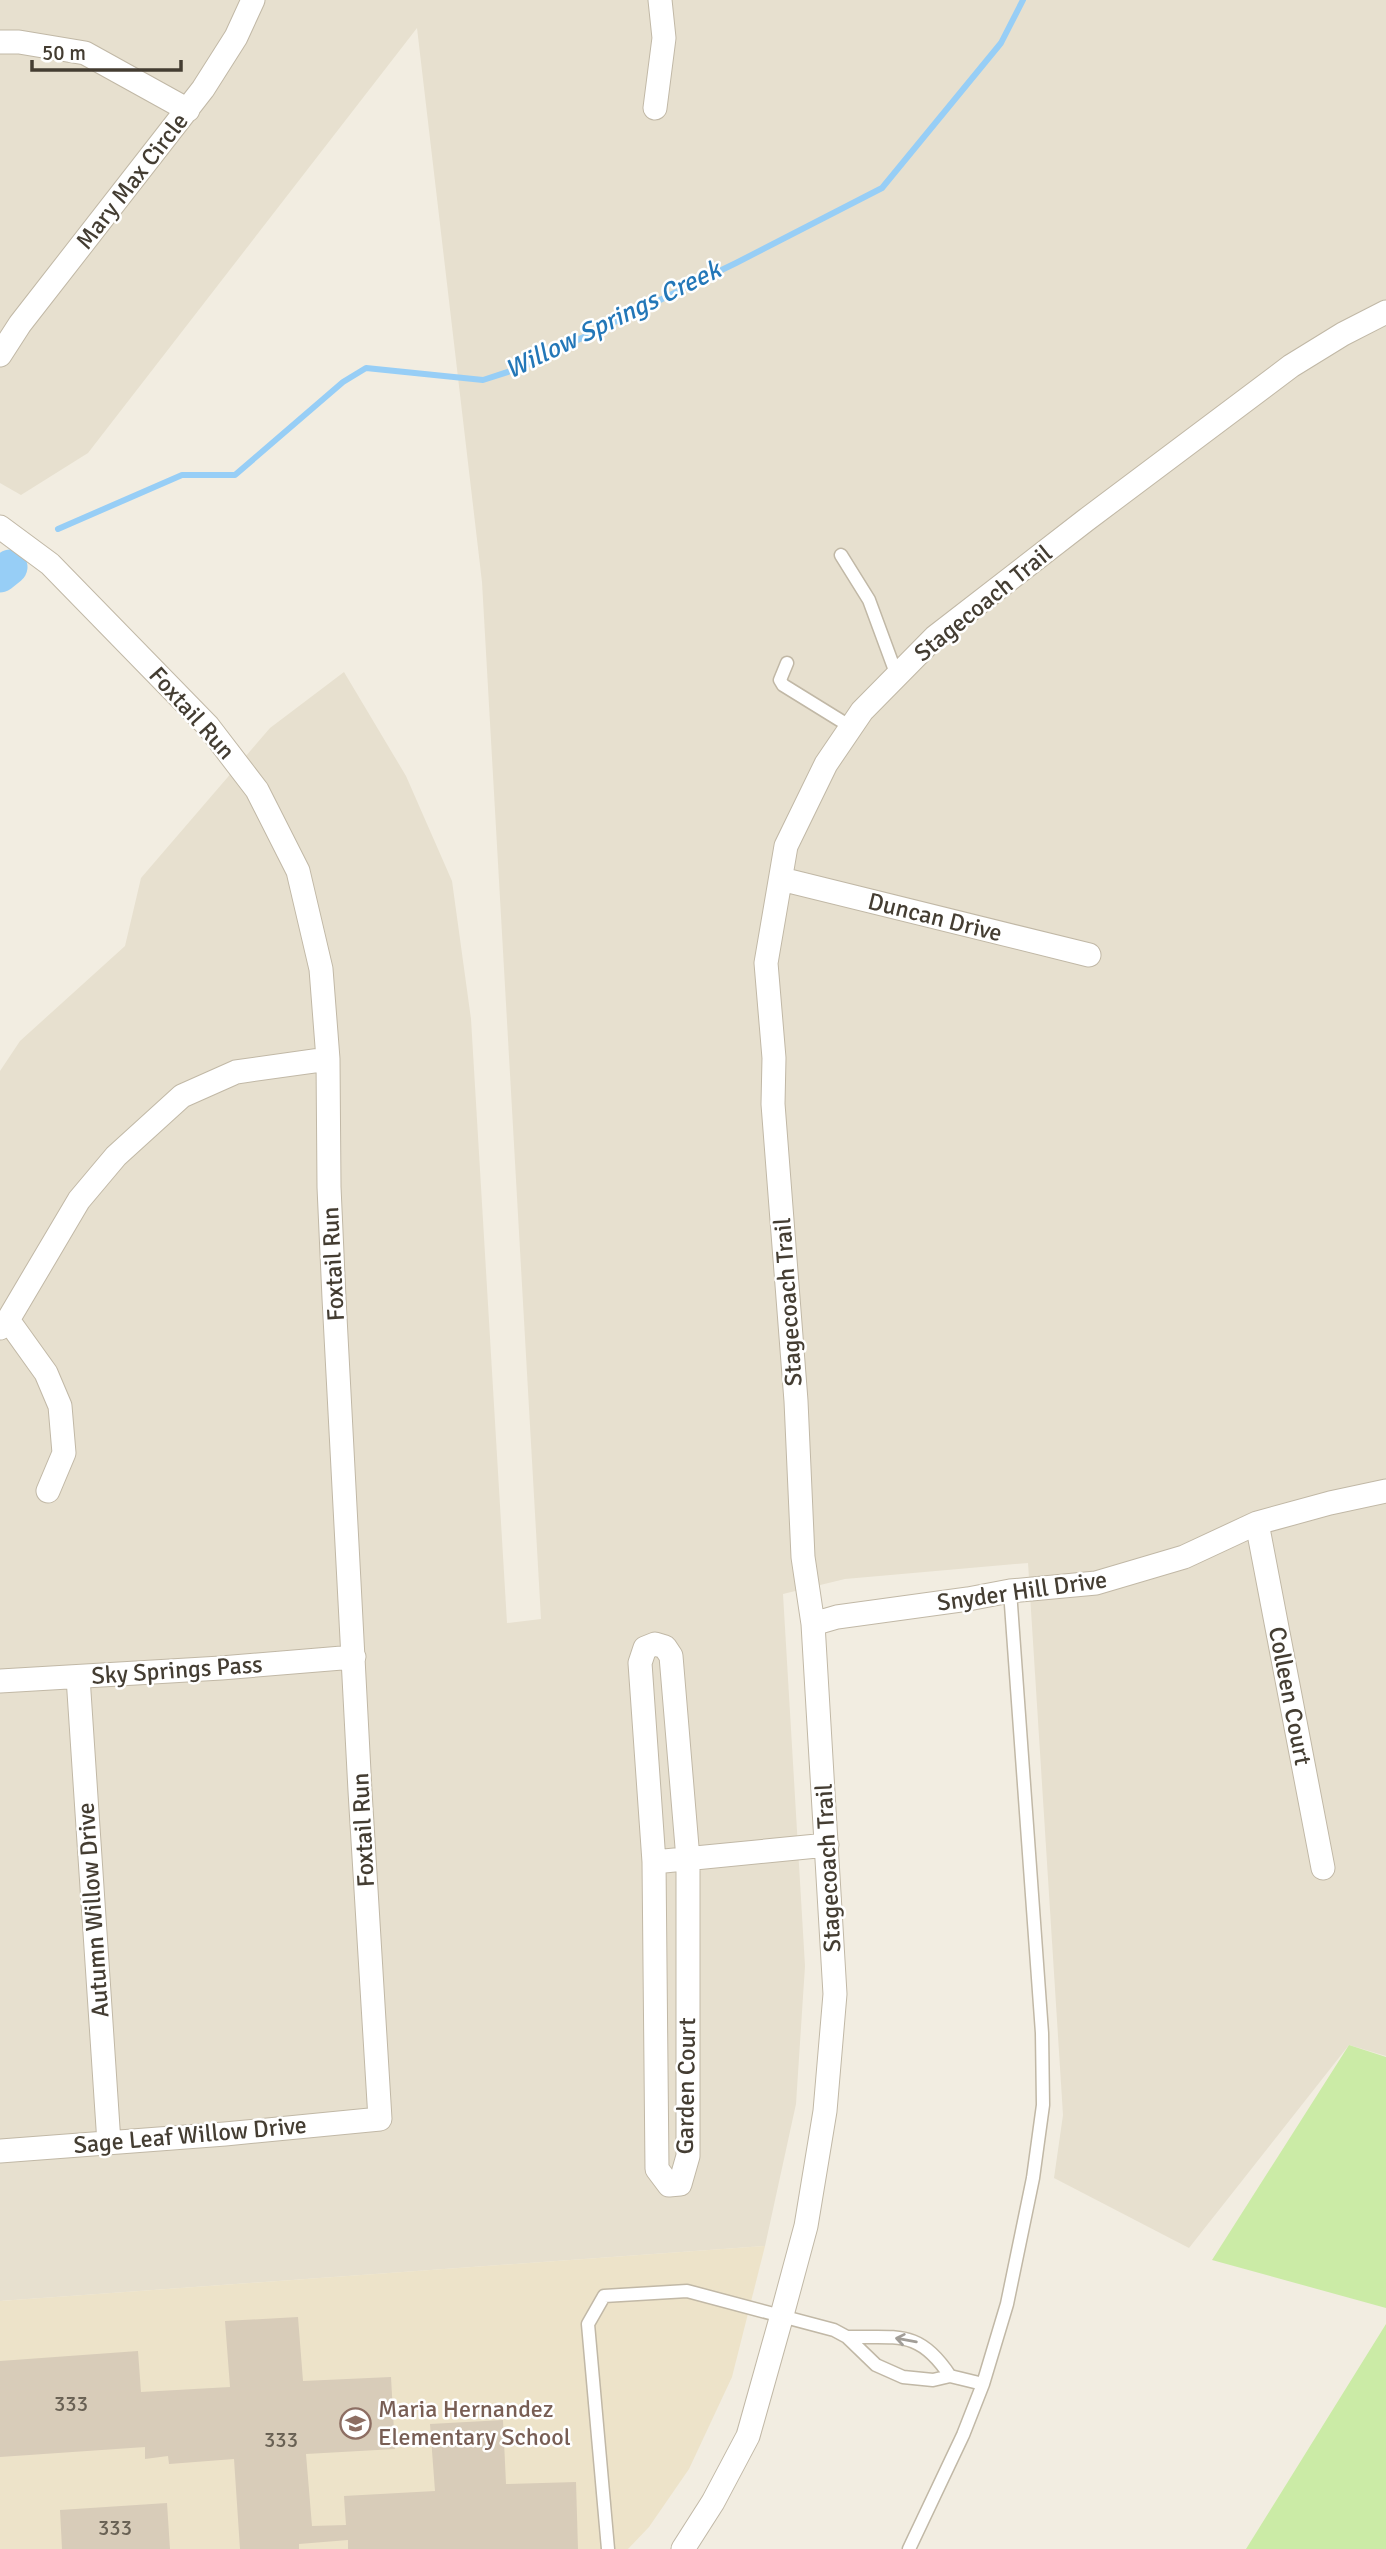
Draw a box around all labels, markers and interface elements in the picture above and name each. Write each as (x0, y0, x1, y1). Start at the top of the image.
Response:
scale bar (32, 28, 180, 72)
text: 50 m (42, 40, 86, 66)
street label: Mary Max Circle (69, 107, 195, 255)
water label: Willow Springs Creek (500, 253, 728, 386)
street label: Stagecoach Trail (908, 538, 1058, 668)
street label: Foxtail Run (143, 660, 241, 766)
street label: Duncan Drive (865, 886, 1005, 948)
street label: Foxtail Run (315, 1206, 351, 1322)
street label: Stagecoach Trail (767, 1217, 809, 1387)
street label: Snyder Hill Drive (935, 1564, 1109, 1618)
street label: Colleen Court (1262, 1624, 1318, 1768)
street label: Sky Springs Pass (90, 1649, 264, 1691)
street label: Foxtail Run (345, 1772, 381, 1888)
street label: Stagecoach Trail (809, 1783, 847, 1953)
street label: Autumn Willow Drive (71, 1801, 115, 2019)
street label: Garden Court (670, 2017, 702, 2155)
street label: Sage Leaf Willow Drive (72, 2110, 308, 2160)
one-way arrow (895, 2333, 918, 2346)
house number: 333 (54, 2391, 88, 2417)
place label: Maria Hernandez Elementary School (378, 2394, 571, 2452)
school or university icon: Maria Hernandez Elementary School (338, 2406, 372, 2440)
house number: 333 (264, 2427, 298, 2453)
house number: 333 (98, 2515, 132, 2541)

